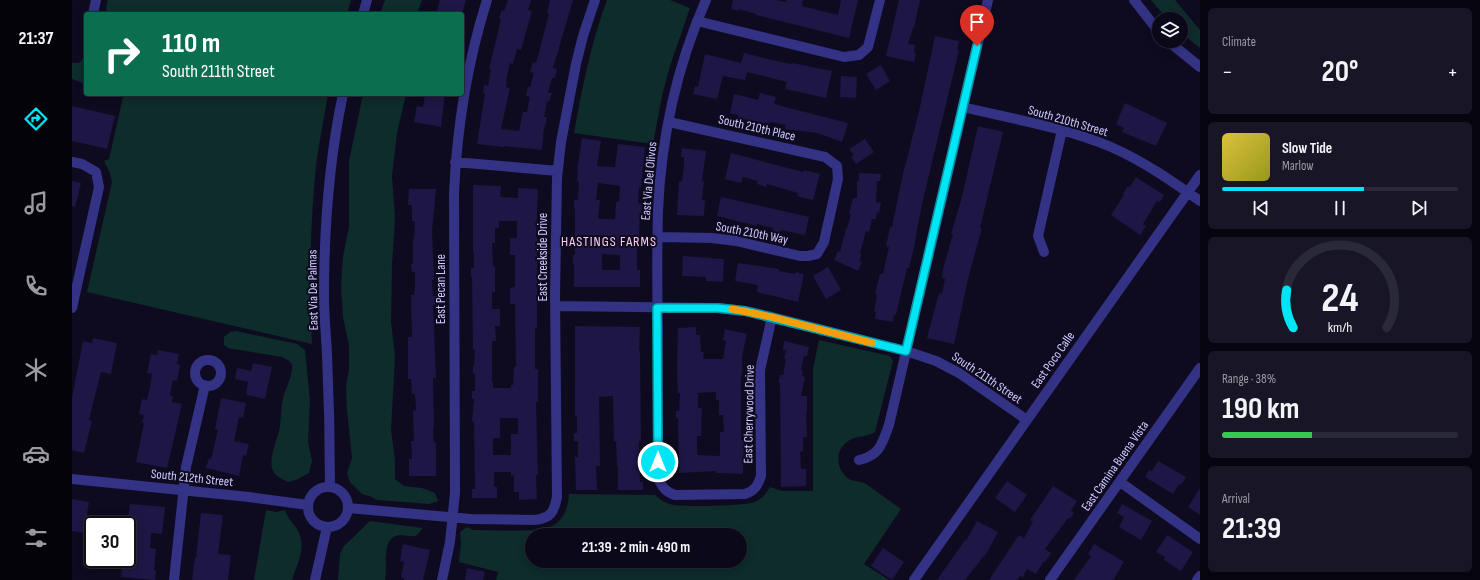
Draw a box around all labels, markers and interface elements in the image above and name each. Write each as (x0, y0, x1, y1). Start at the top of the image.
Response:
pin (960, 5, 994, 46)
icon: arrive (966, 11, 988, 33)
map controls (1152, 12, 1188, 48)
button: layers (1152, 12, 1188, 48)
text: 110 m (162, 27, 220, 60)
text: 21:37 (19, 28, 53, 49)
icon: right (96, 28, 148, 80)
text: Climate (1222, 34, 1256, 50)
text: 20° (1322, 54, 1358, 90)
text: − (1222, 59, 1233, 86)
text: + (1447, 59, 1458, 86)
text: South 211th Street (162, 61, 275, 82)
street label: South 210th Street (1026, 102, 1110, 140)
icon: directions (22, 105, 50, 133)
street label: South 210th Place (717, 111, 797, 145)
text: Slow Tide (1282, 139, 1332, 158)
street label: East Via Del Olivos (638, 141, 660, 221)
text: Marlow (1282, 158, 1314, 174)
icon: music (22, 189, 50, 217)
icon: previous (1250, 197, 1272, 219)
icon: pause (1329, 197, 1351, 219)
icon: next (1408, 197, 1430, 219)
street label: East Creekside Drive (535, 213, 551, 301)
street label: South 210th Way (714, 218, 790, 248)
district label: HASTINGS FARMS (561, 233, 657, 250)
street label: East Via De Palmas (304, 249, 322, 330)
street label: East Pecan Lane (433, 254, 449, 324)
icon: phone (22, 272, 50, 300)
text: 24 (1321, 274, 1359, 323)
text: km/h (1328, 319, 1352, 336)
street label: East Poco Calle (1028, 329, 1078, 391)
street label: South 211th Street (949, 349, 1025, 407)
icon: climate (22, 356, 50, 384)
street label: East Cherrywood Drive (740, 364, 758, 464)
text: Range · 38% (1222, 371, 1276, 387)
text: 190 km (1222, 391, 1300, 427)
street label: East Camina Buena Vista (1078, 418, 1152, 514)
icon: car (22, 440, 50, 468)
position arrow (637, 441, 679, 483)
street label: South 212th Street (150, 466, 234, 490)
text: Arrival (1222, 491, 1250, 507)
text: 21:39 (1222, 511, 1281, 547)
speed limit sign: 30 (84, 516, 136, 568)
icon: filters (22, 524, 50, 552)
text: 21:39 · 2 min · 490 m (582, 538, 690, 557)

